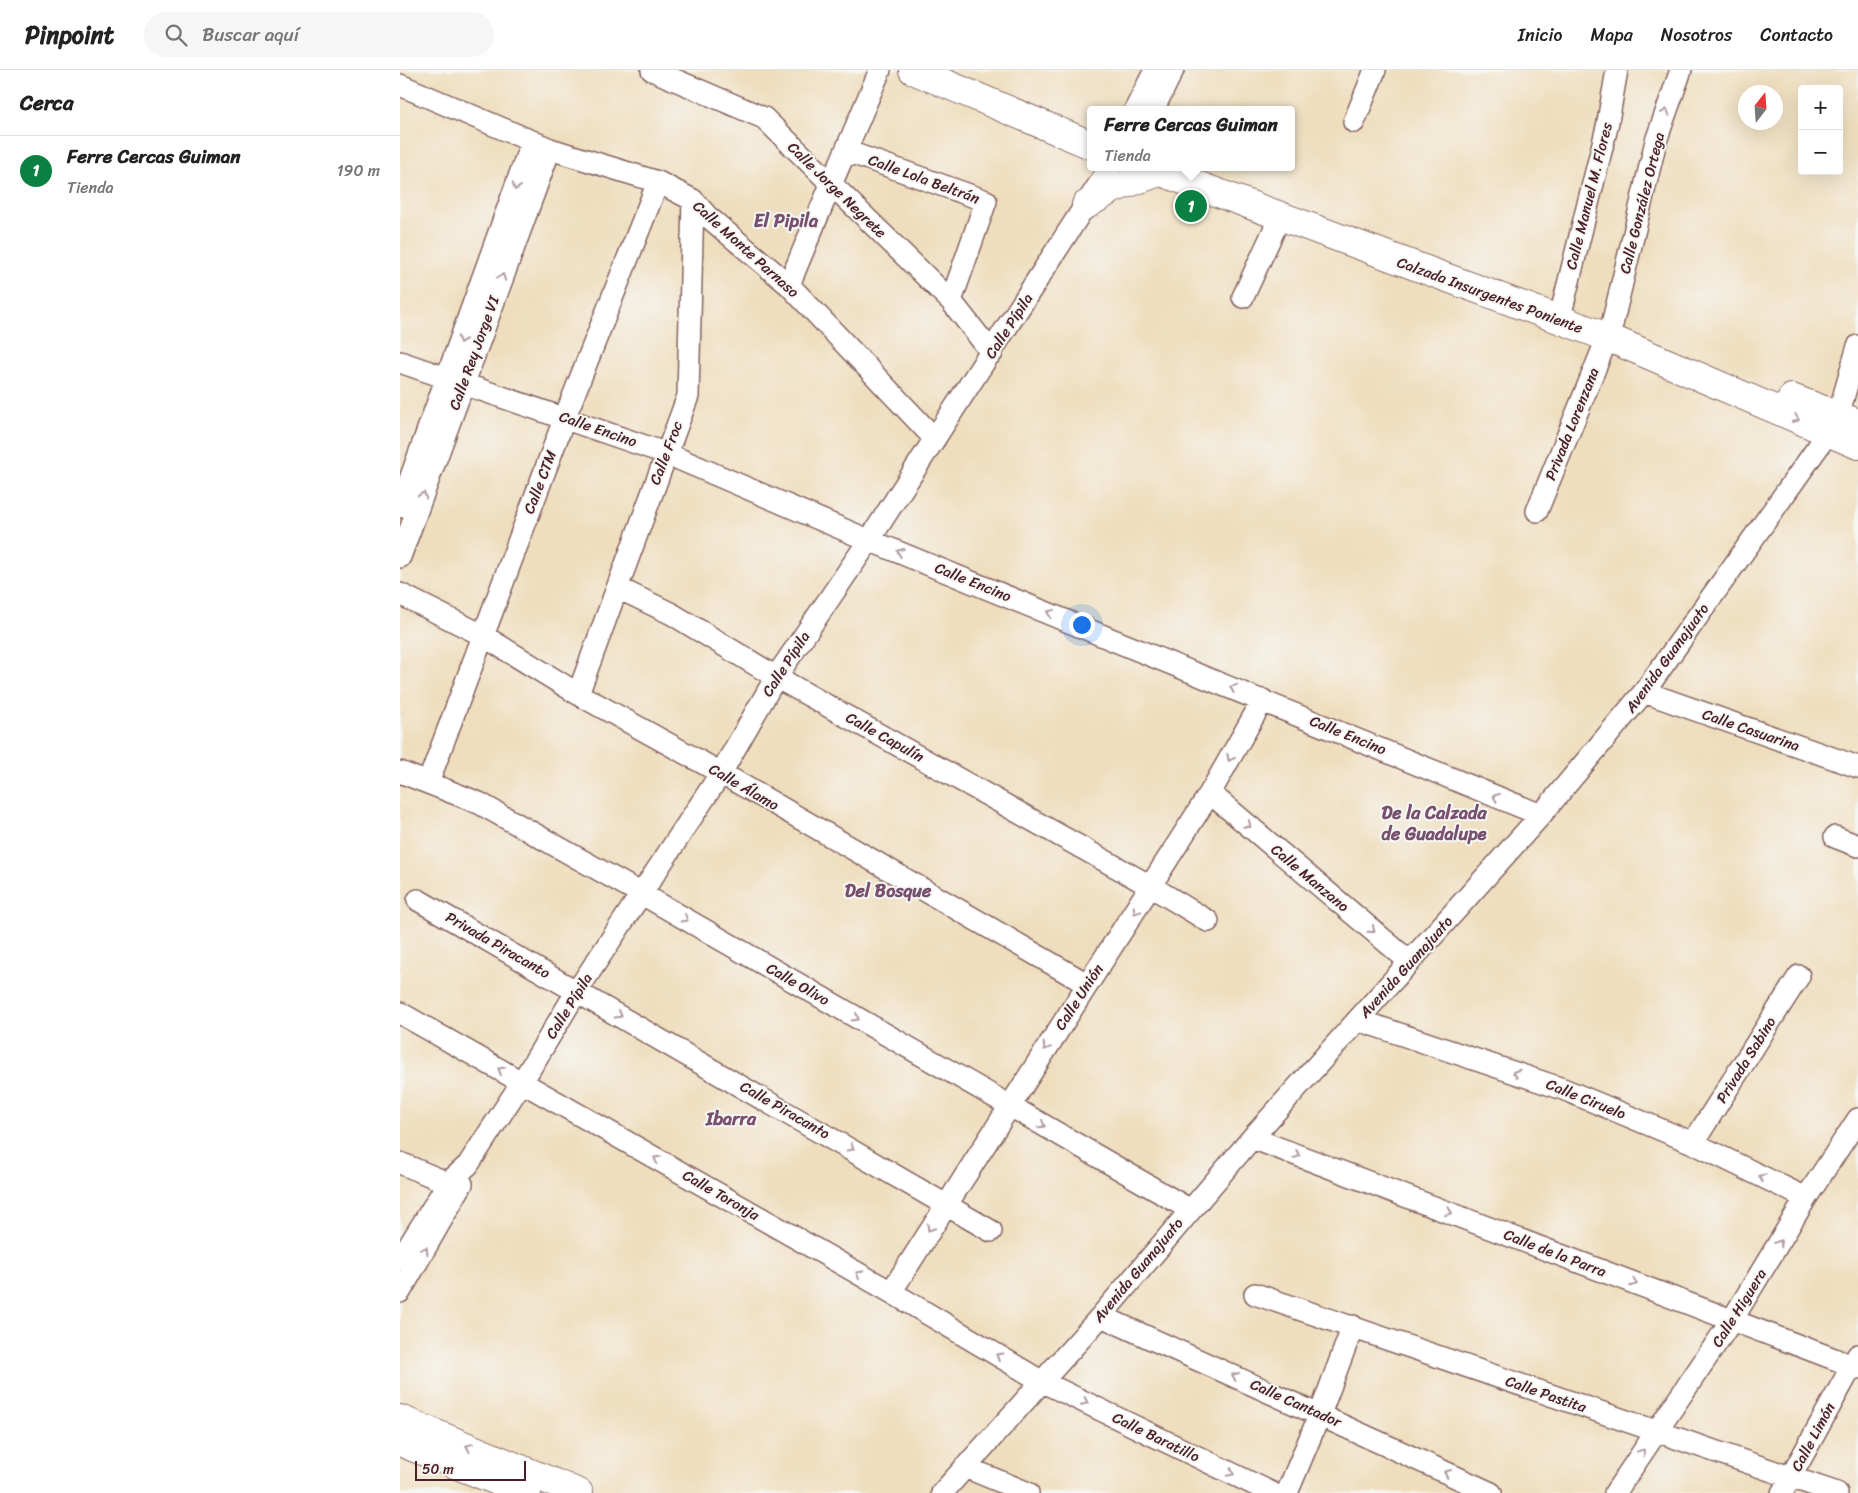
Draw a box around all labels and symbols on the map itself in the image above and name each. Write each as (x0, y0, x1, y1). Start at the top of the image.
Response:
north arrow (1738, 85, 1783, 130)
one-way arrow (1660, 108, 1670, 117)
street label: Calle Manuel M. Flores (1558, 120, 1620, 272)
street label: Calle González Ortega (1612, 129, 1672, 276)
street label: Calle Jorge Negrete (781, 135, 893, 245)
street label: Calle Lola Beltrán (865, 147, 983, 211)
one-way arrow (511, 182, 521, 191)
pin: 1 (1175, 187, 1207, 225)
street label: Calle Monte Parnaso (687, 194, 806, 304)
district label: El Pipila (754, 205, 819, 237)
street label: Calzada Insurgentes Poniente (1393, 249, 1587, 341)
one-way arrow (497, 273, 507, 281)
street label: Calle Pípila (978, 288, 1040, 364)
street label: Calle Rey Jorge VI (441, 291, 507, 414)
one-way arrow (457, 335, 467, 344)
street label: Privada Lorenzana (1537, 363, 1607, 485)
street label: Calle Encino (556, 404, 641, 455)
one-way arrow (1791, 413, 1800, 424)
street label: Calle Froc (642, 417, 690, 489)
street label: Calle CTM (516, 446, 564, 518)
one-way arrow (417, 491, 427, 500)
one-way arrow (896, 547, 904, 557)
street label: Calle Encino (931, 555, 1016, 609)
street label: Avenida Guanajuato (1618, 597, 1716, 719)
one-way arrow (1046, 609, 1055, 620)
your location (1069, 612, 1095, 638)
street label: Calle Pípila (755, 626, 817, 702)
one-way arrow (1229, 684, 1238, 694)
street label: Calle Casuarina (1699, 701, 1804, 759)
street label: Calle Capulín (841, 705, 929, 769)
street label: Calle Encino (1306, 708, 1391, 762)
one-way arrow (1227, 753, 1237, 762)
street label: Calle Álamo (704, 756, 785, 818)
one-way arrow (1492, 792, 1501, 803)
district label: De la Calzada de Guadalupe (1381, 797, 1487, 850)
one-way arrow (1242, 819, 1251, 828)
street label: Calle Manzano (1265, 837, 1355, 919)
district label: Del Bosque (845, 875, 932, 907)
street label: Privada Piracanto (441, 904, 556, 986)
one-way arrow (1132, 906, 1142, 915)
street label: Avenida Guanajuato (1352, 909, 1460, 1025)
one-way arrow (679, 912, 688, 922)
one-way arrow (1366, 924, 1375, 932)
street label: Calle Olivo (761, 955, 835, 1013)
street label: Calle Unión (1048, 958, 1110, 1036)
street label: Calle Pípila (538, 967, 600, 1044)
one-way arrow (614, 1009, 623, 1019)
one-way arrow (850, 1011, 859, 1021)
street label: Privada Sabino (1709, 1011, 1783, 1108)
one-way arrow (1043, 1042, 1053, 1051)
one-way arrow (497, 1066, 506, 1076)
one-way arrow (1512, 1069, 1521, 1079)
street label: Calle Ciruelo (1542, 1071, 1630, 1127)
street label: Calle Piracanto (735, 1074, 835, 1147)
district label: Ibarra (705, 1103, 757, 1135)
one-way arrow (1036, 1119, 1045, 1129)
one-way arrow (846, 1142, 855, 1152)
one-way arrow (1293, 1149, 1301, 1159)
one-way arrow (654, 1155, 663, 1165)
street label: Calle Toronja (678, 1162, 765, 1228)
one-way arrow (1758, 1172, 1767, 1183)
one-way arrow (1445, 1207, 1453, 1217)
street label: Avenida Guanajuato (1085, 1211, 1190, 1329)
street label: Calle de la Parra (1500, 1221, 1611, 1285)
one-way arrow (927, 1222, 937, 1231)
one-way arrow (1772, 1240, 1782, 1249)
one-way arrow (418, 1246, 428, 1255)
street label: Calle Higuera (1704, 1263, 1774, 1353)
one-way arrow (856, 1270, 865, 1280)
one-way arrow (1629, 1276, 1638, 1287)
one-way arrow (996, 1353, 1005, 1363)
street label: Calle Pastita (1502, 1368, 1591, 1420)
one-way arrow (1231, 1371, 1240, 1382)
street label: Calle Cantador (1246, 1371, 1347, 1435)
one-way arrow (1080, 1396, 1089, 1406)
street label: Calle Limón (1784, 1398, 1842, 1476)
street label: Calle Baratillo (1108, 1405, 1205, 1470)
one-way arrow (465, 1443, 474, 1454)
one-way arrow (1636, 1449, 1645, 1458)
scale bar (415, 1458, 526, 1481)
one-way arrow (1226, 1467, 1235, 1478)
one-way arrow (1443, 1468, 1452, 1479)

